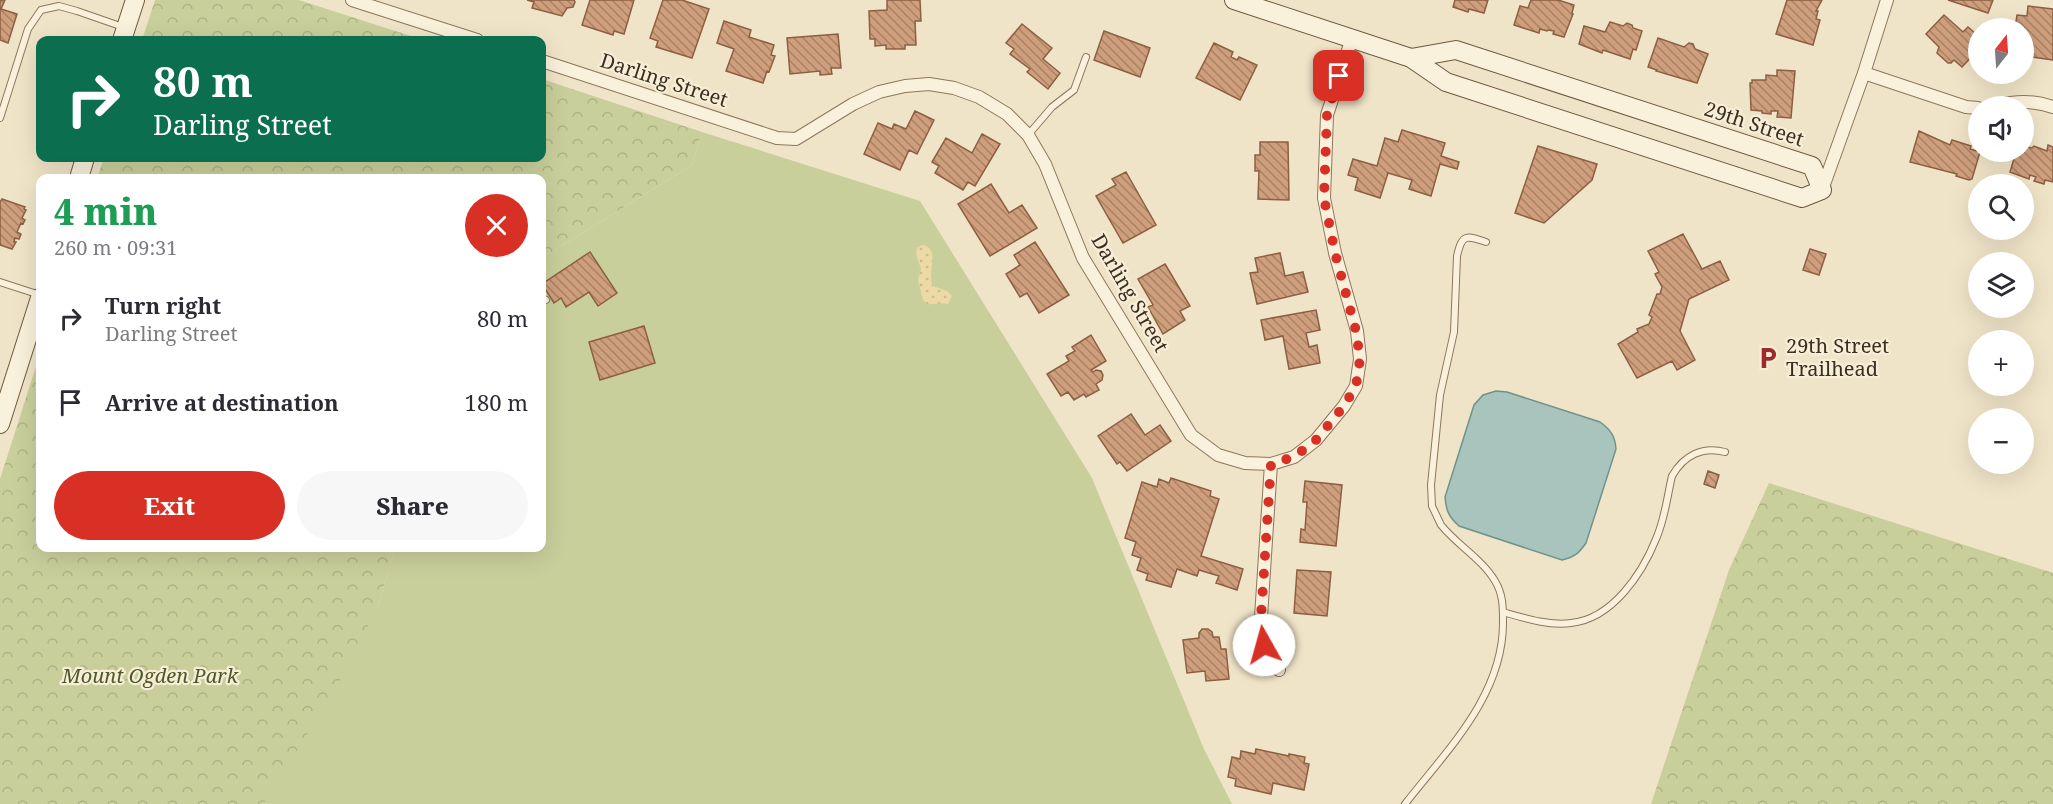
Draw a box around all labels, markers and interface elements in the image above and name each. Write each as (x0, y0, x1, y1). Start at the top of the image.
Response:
north arrow (1968, 18, 2034, 84)
map controls (1968, 18, 2034, 474)
street label: Darling Street (597, 46, 731, 113)
pin (1313, 50, 1364, 101)
text: 80 m (153, 52, 253, 109)
icon: arrive (1322, 59, 1355, 92)
icon: right (54, 60, 132, 138)
street label: 29th Street (1701, 95, 1807, 152)
button: sound (1968, 96, 2034, 162)
text: Darling Street (153, 106, 332, 143)
button: search (1968, 174, 2034, 240)
text: 4 min (54, 187, 157, 236)
button: close (465, 194, 528, 257)
street label: Darling Street (1086, 229, 1175, 357)
text: 260 m · 09:31 (54, 234, 177, 261)
button: layers (1968, 252, 2034, 318)
text: Turn right (105, 290, 221, 320)
icon: right (54, 302, 87, 335)
text: 80 m (477, 303, 528, 333)
text: Darling Street (105, 320, 237, 347)
button: + (1968, 330, 2034, 396)
place label: 29th Street Trailhead (1786, 332, 1889, 382)
parking icon: 29th Street Trailhead (1755, 345, 1781, 371)
icon: arrive (54, 386, 87, 419)
text: Arrive at destination (105, 387, 339, 417)
text: 180 m (465, 387, 528, 417)
button: − (1968, 408, 2034, 474)
button: Exit (54, 471, 285, 540)
button: Share (297, 471, 528, 540)
position arrow (1232, 613, 1296, 677)
park label: Mount Ogden Park (61, 662, 239, 689)

